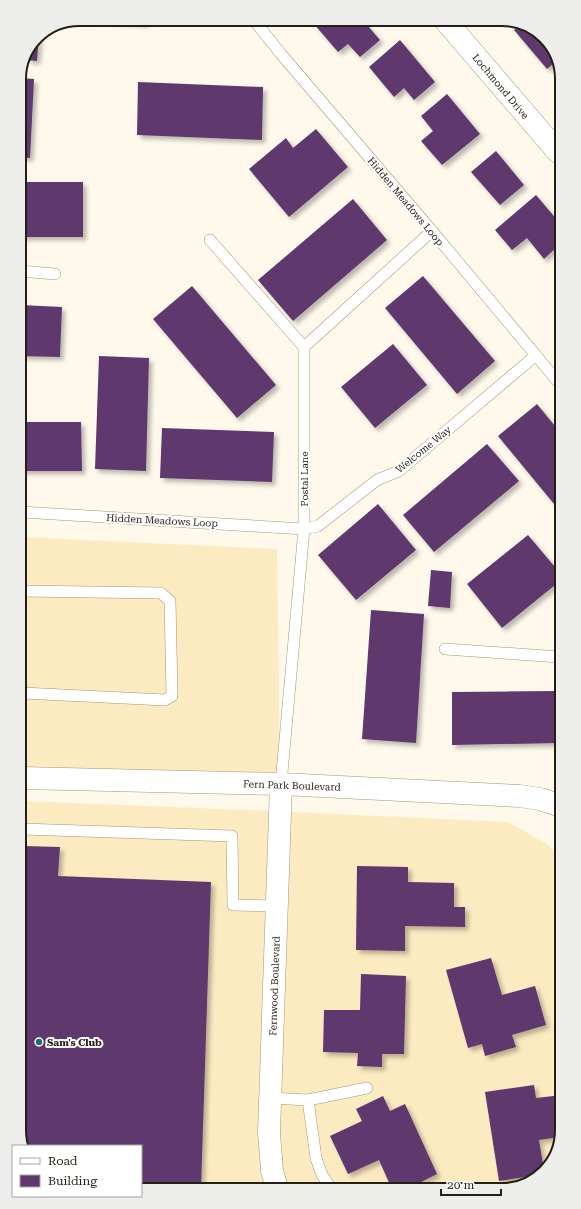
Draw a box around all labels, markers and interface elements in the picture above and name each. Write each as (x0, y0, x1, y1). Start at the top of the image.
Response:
street label: Lochmond Drive (470, 52, 531, 121)
street label: Hidden Meadows Loop (365, 155, 446, 248)
street label: Welcome Way (393, 424, 453, 475)
street label: Postal Lane (299, 451, 310, 507)
street label: Hidden Meadows Loop (106, 512, 219, 529)
street label: Fern Park Boulevard (243, 778, 342, 793)
street label: Fernwood Boulevard (267, 935, 282, 1036)
marker: Sam's Club (34, 1037, 44, 1047)
place label: Sam's Club (47, 1037, 102, 1048)
legend (12, 1145, 142, 1197)
text: Road (48, 1154, 78, 1168)
scale bar (441, 1171, 501, 1197)
text: Building (48, 1174, 97, 1188)
text: 20 m (447, 1178, 474, 1192)

